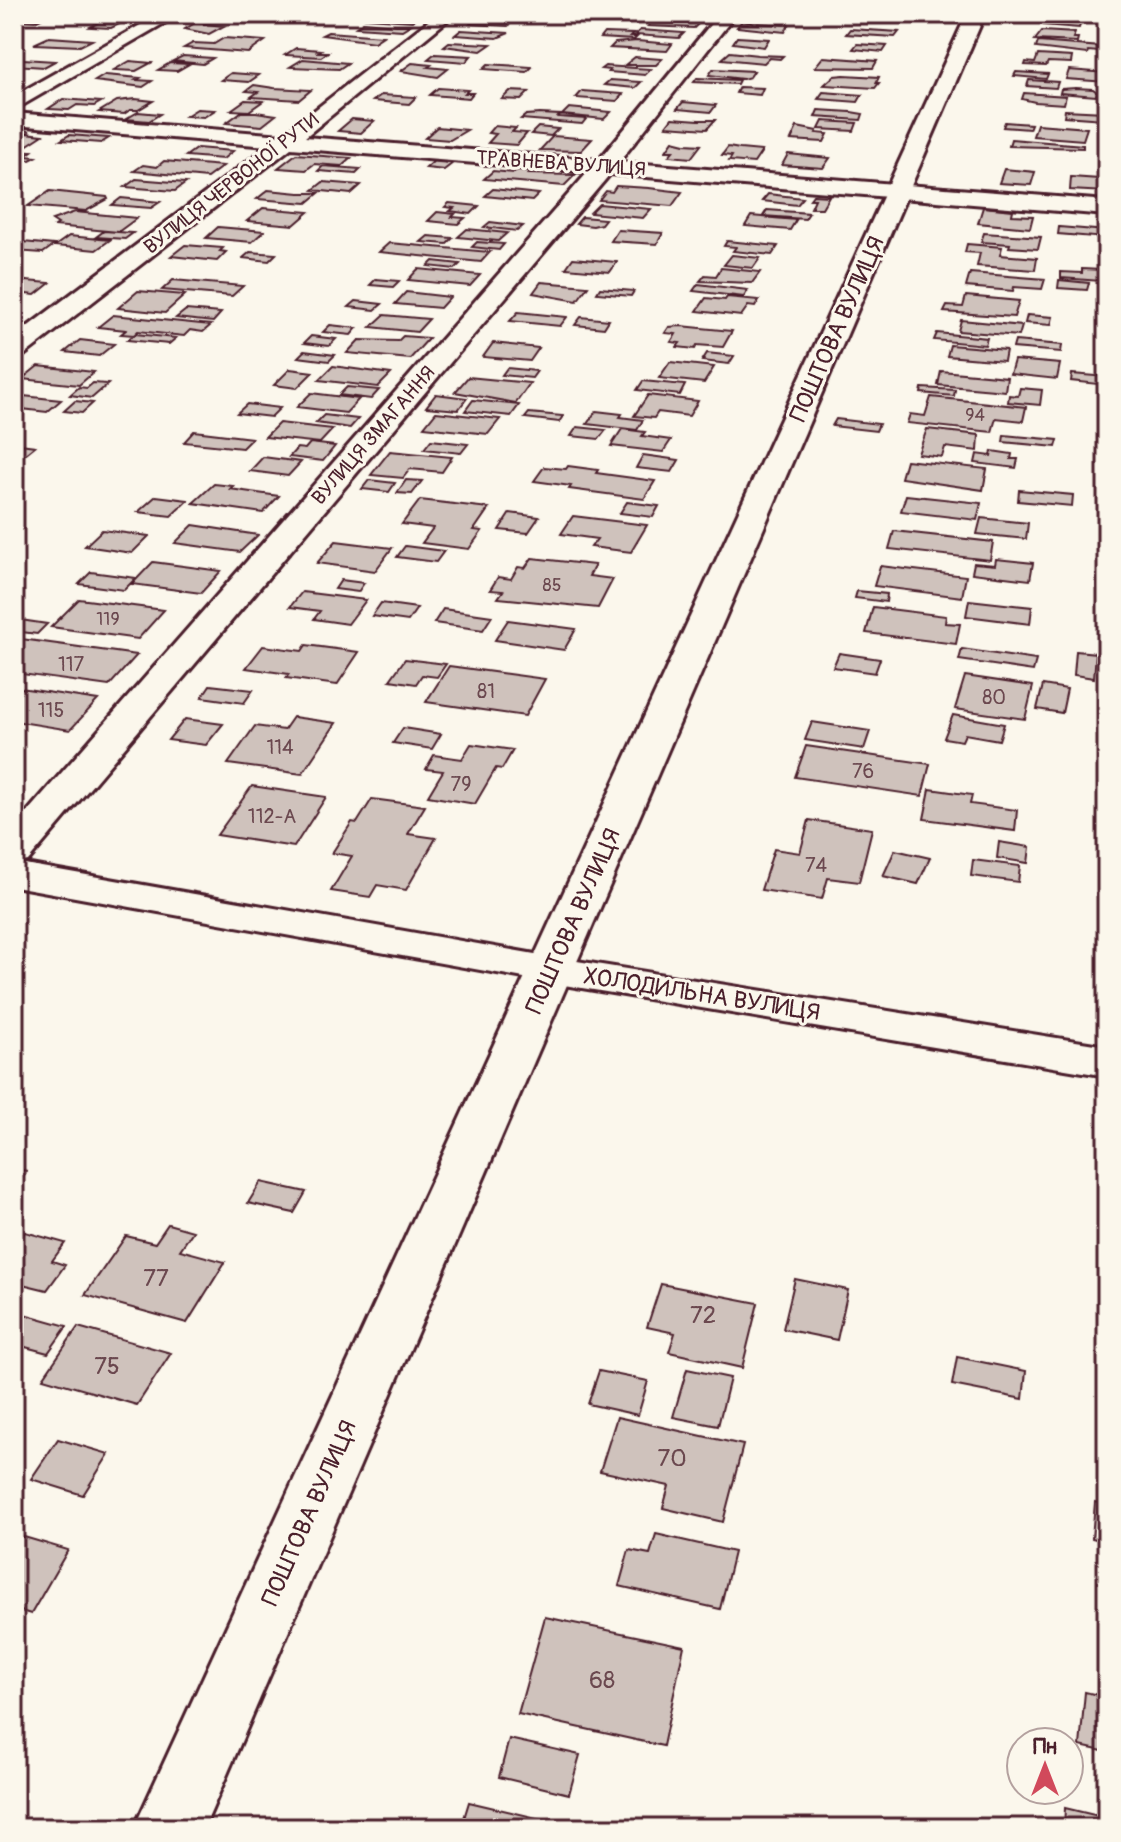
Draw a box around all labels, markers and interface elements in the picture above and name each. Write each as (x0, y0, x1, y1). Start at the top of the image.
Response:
street label: ВУЛИЦЯ ЧЕРВОНОЇ РУТИ (139, 107, 324, 260)
street label: ТРАВНЕВА ВУЛИЦЯ (475, 145, 647, 182)
street label: ПОШТОВА ВУЛИЦЯ (784, 232, 891, 426)
street label: ВУЛИЦЯ ЗМАГАННЯ (306, 361, 441, 510)
house number: 94 (965, 404, 985, 427)
house number: 85 (543, 574, 561, 597)
house number: 119 (96, 608, 120, 631)
house number: 117 (58, 652, 85, 677)
house number: 81 (477, 679, 495, 704)
house number: 80 (982, 685, 1006, 710)
house number: 115 (38, 698, 64, 723)
house number: 114 (266, 735, 294, 760)
house number: 76 (852, 759, 874, 784)
house number: 79 (451, 772, 471, 797)
house number: 112-А (248, 804, 296, 829)
street label: ПОШТОВА ВУЛИЦЯ (520, 824, 627, 1018)
house number: 74 (805, 853, 827, 878)
street label: ХОЛОДИЛЬНА ВУЛИЦЯ (582, 961, 822, 1028)
house number: 77 (143, 1264, 169, 1293)
house number: 72 (690, 1301, 716, 1330)
house number: 75 (94, 1352, 120, 1381)
street label: ПОШТОВА ВУЛИЦЯ (256, 1416, 363, 1610)
house number: 70 (657, 1444, 687, 1473)
house number: 68 (589, 1666, 615, 1695)
north arrow (1005, 1726, 1085, 1806)
text: Пн (1033, 1733, 1057, 1761)

